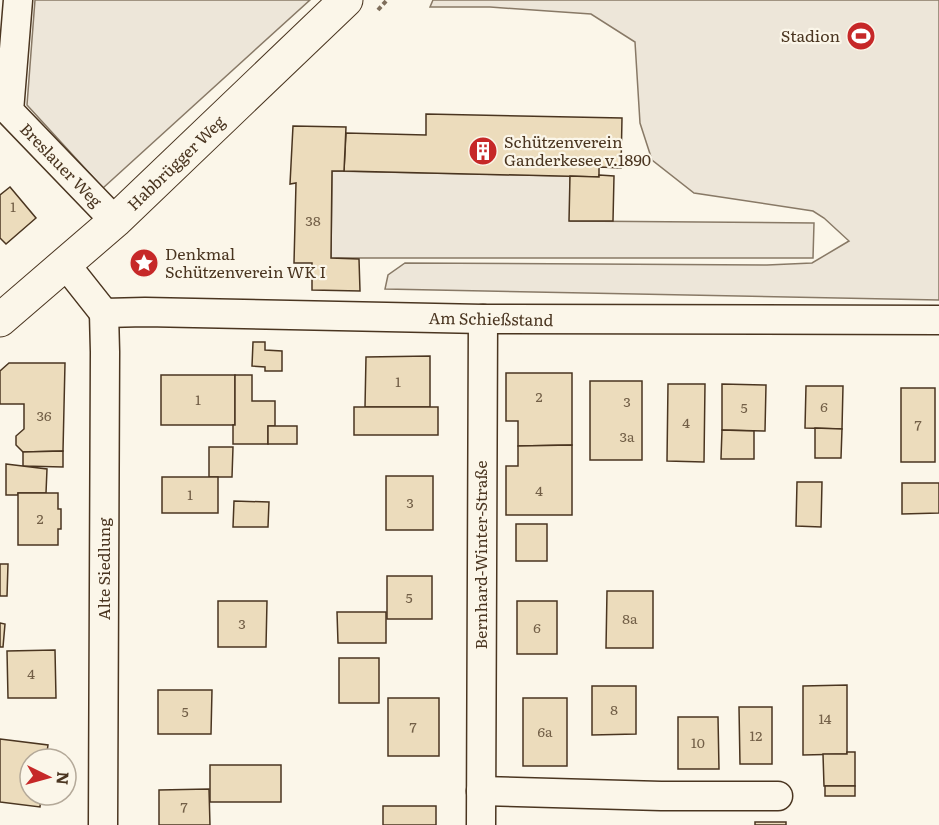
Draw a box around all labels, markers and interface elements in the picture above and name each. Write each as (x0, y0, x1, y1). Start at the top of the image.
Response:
sports icon: Stadion (845, 20, 877, 52)
place label: Stadion (781, 23, 840, 47)
street label: Habbrügger Weg (121, 109, 230, 215)
street label: Breslauer Weg (15, 117, 108, 212)
place label: Schützenverein Ganderkesee v.1890 (504, 129, 651, 171)
building icon: Schützenverein Ganderkesee v.1890 (467, 135, 499, 167)
house number: 1 (10, 196, 16, 216)
house number: 38 (305, 210, 321, 230)
place label: Denkmal Schützenverein WK I (165, 241, 326, 283)
place icon: Denkmal Schützenverein WK I (128, 247, 160, 279)
street label: Am Schießstand (428, 305, 554, 331)
house number: 1 (395, 371, 401, 391)
house number: 2 (535, 386, 543, 406)
house number: 1 (195, 389, 201, 409)
house number: 3 (623, 391, 631, 411)
house number: 6 (820, 396, 828, 416)
house number: 5 (740, 397, 748, 417)
house number: 36 (36, 405, 52, 425)
house number: 4 (682, 412, 690, 432)
house number: 7 (914, 414, 922, 434)
house number: 3a (619, 426, 635, 446)
street label: Bernhard-Winter-Straße (468, 461, 492, 649)
house number: 4 (535, 480, 543, 500)
house number: 1 (187, 484, 193, 504)
house number: 3 (406, 492, 414, 512)
house number: 2 (36, 508, 44, 528)
street label: Alte Siedlung (91, 518, 115, 620)
house number: 5 (405, 587, 413, 607)
house number: 8a (622, 608, 638, 628)
house number: 3 (238, 613, 246, 633)
house number: 6 (533, 617, 541, 637)
house number: 4 (27, 663, 35, 683)
house number: 8 (610, 699, 618, 719)
house number: 5 (181, 701, 189, 721)
house number: 14 (819, 708, 832, 728)
house number: 7 (409, 716, 417, 736)
house number: 6a (537, 721, 553, 741)
house number: 12 (750, 725, 762, 745)
house number: 10 (691, 732, 705, 752)
north arrow (18, 747, 78, 807)
text: N (51, 771, 76, 786)
house number: 7 (180, 796, 188, 816)

